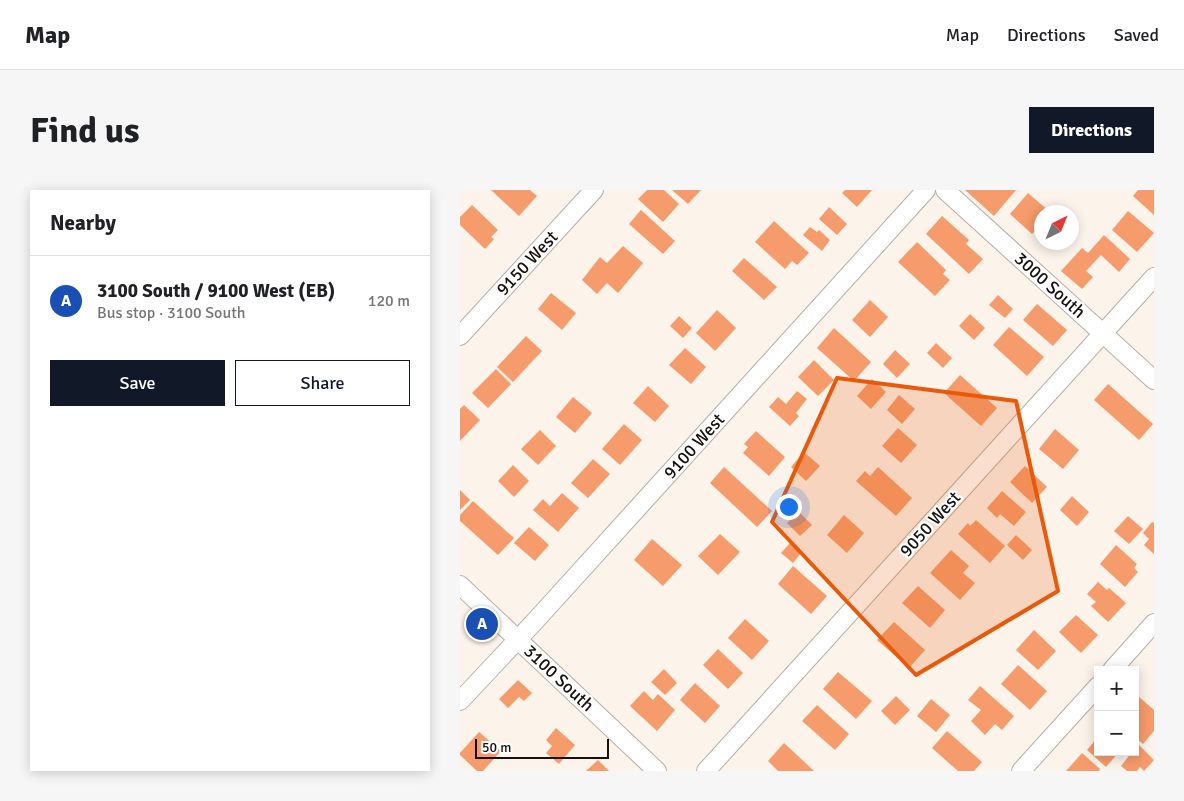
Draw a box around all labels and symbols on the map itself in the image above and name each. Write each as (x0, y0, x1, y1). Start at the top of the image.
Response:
north arrow (1034, 205, 1079, 250)
street label: 9150 West (491, 226, 563, 300)
street label: 3000 South (1010, 247, 1090, 323)
street label: 9100 West (659, 409, 729, 483)
street label: 9050 West (895, 487, 965, 561)
your location (776, 494, 802, 520)
pin: A (466, 605, 498, 643)
street label: 3100 South (519, 640, 599, 716)
scale bar (475, 736, 609, 759)

